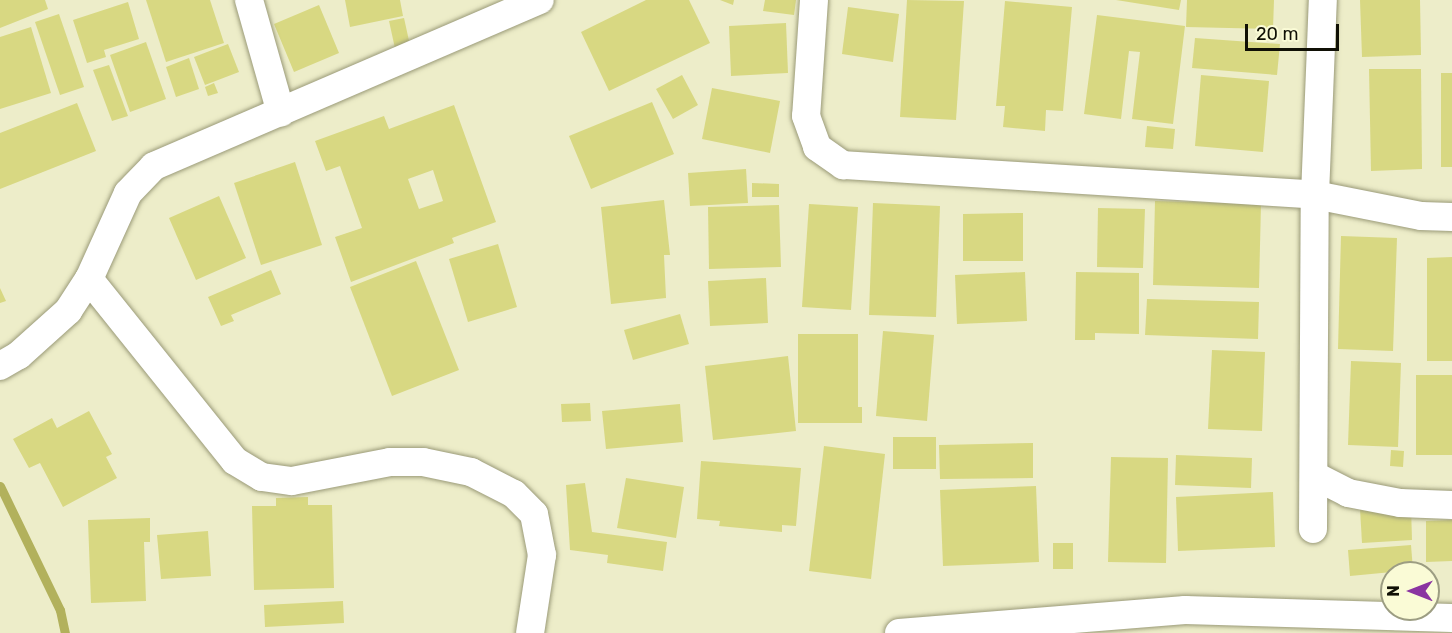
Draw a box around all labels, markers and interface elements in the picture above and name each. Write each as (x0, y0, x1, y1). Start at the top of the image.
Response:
scale bar (1248, 12, 1342, 50)
text: 20 m (1256, 23, 1298, 45)
north arrow (1380, 561, 1440, 621)
text: N (1384, 585, 1403, 597)

